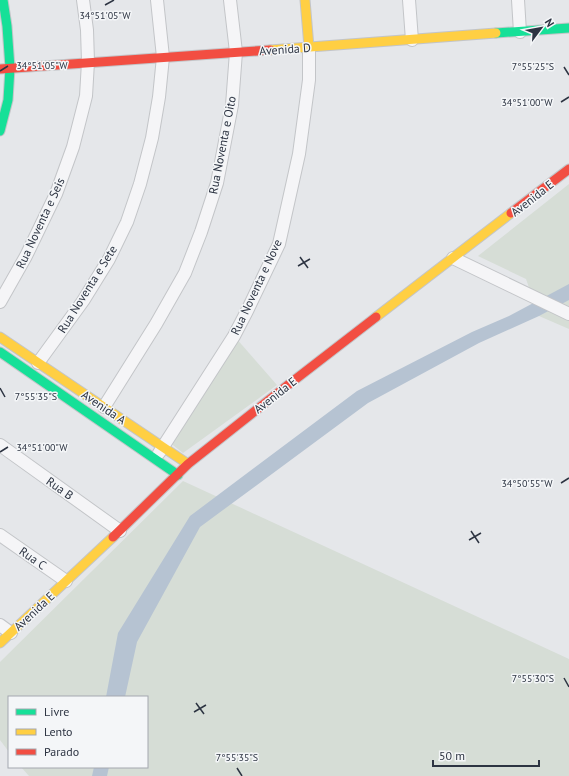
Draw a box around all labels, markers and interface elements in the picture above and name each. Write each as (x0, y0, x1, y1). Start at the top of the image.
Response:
north arrow (521, 8, 561, 48)
text: 34°51'05"W (79, 9, 131, 22)
text: N (542, 16, 557, 29)
street label: Avenida D (259, 40, 311, 58)
text: 34°51'05"W (16, 59, 68, 72)
text: 7°55'25"S (512, 60, 554, 73)
street label: Rua Noventa e Oito (205, 95, 239, 195)
text: 34°51'00"W (501, 96, 553, 109)
street label: Rua Noventa e Seis (12, 175, 68, 271)
street label: Avenida E (508, 177, 556, 219)
street label: Rua Noventa e Nove (227, 237, 285, 337)
street label: Rua Noventa e Sete (54, 242, 120, 336)
street label: Avenida E (251, 374, 299, 416)
street label: Avenida A (79, 387, 129, 427)
text: 7°55'35"S (15, 390, 57, 403)
text: 34°51'00"W (16, 441, 68, 454)
street label: Rua B (44, 473, 76, 503)
text: 34°50'55"W (501, 477, 553, 490)
street label: Rua C (17, 543, 50, 573)
street label: Avenida E (11, 588, 57, 634)
text: 7°55'30"S (512, 672, 554, 685)
legend (8, 696, 148, 768)
text: Livre (44, 704, 69, 719)
text: Lento (44, 724, 73, 739)
scale bar (433, 742, 539, 768)
text: Parado (44, 744, 79, 759)
text: 50 m (439, 748, 465, 763)
text: 7°55'35"S (216, 751, 258, 764)

